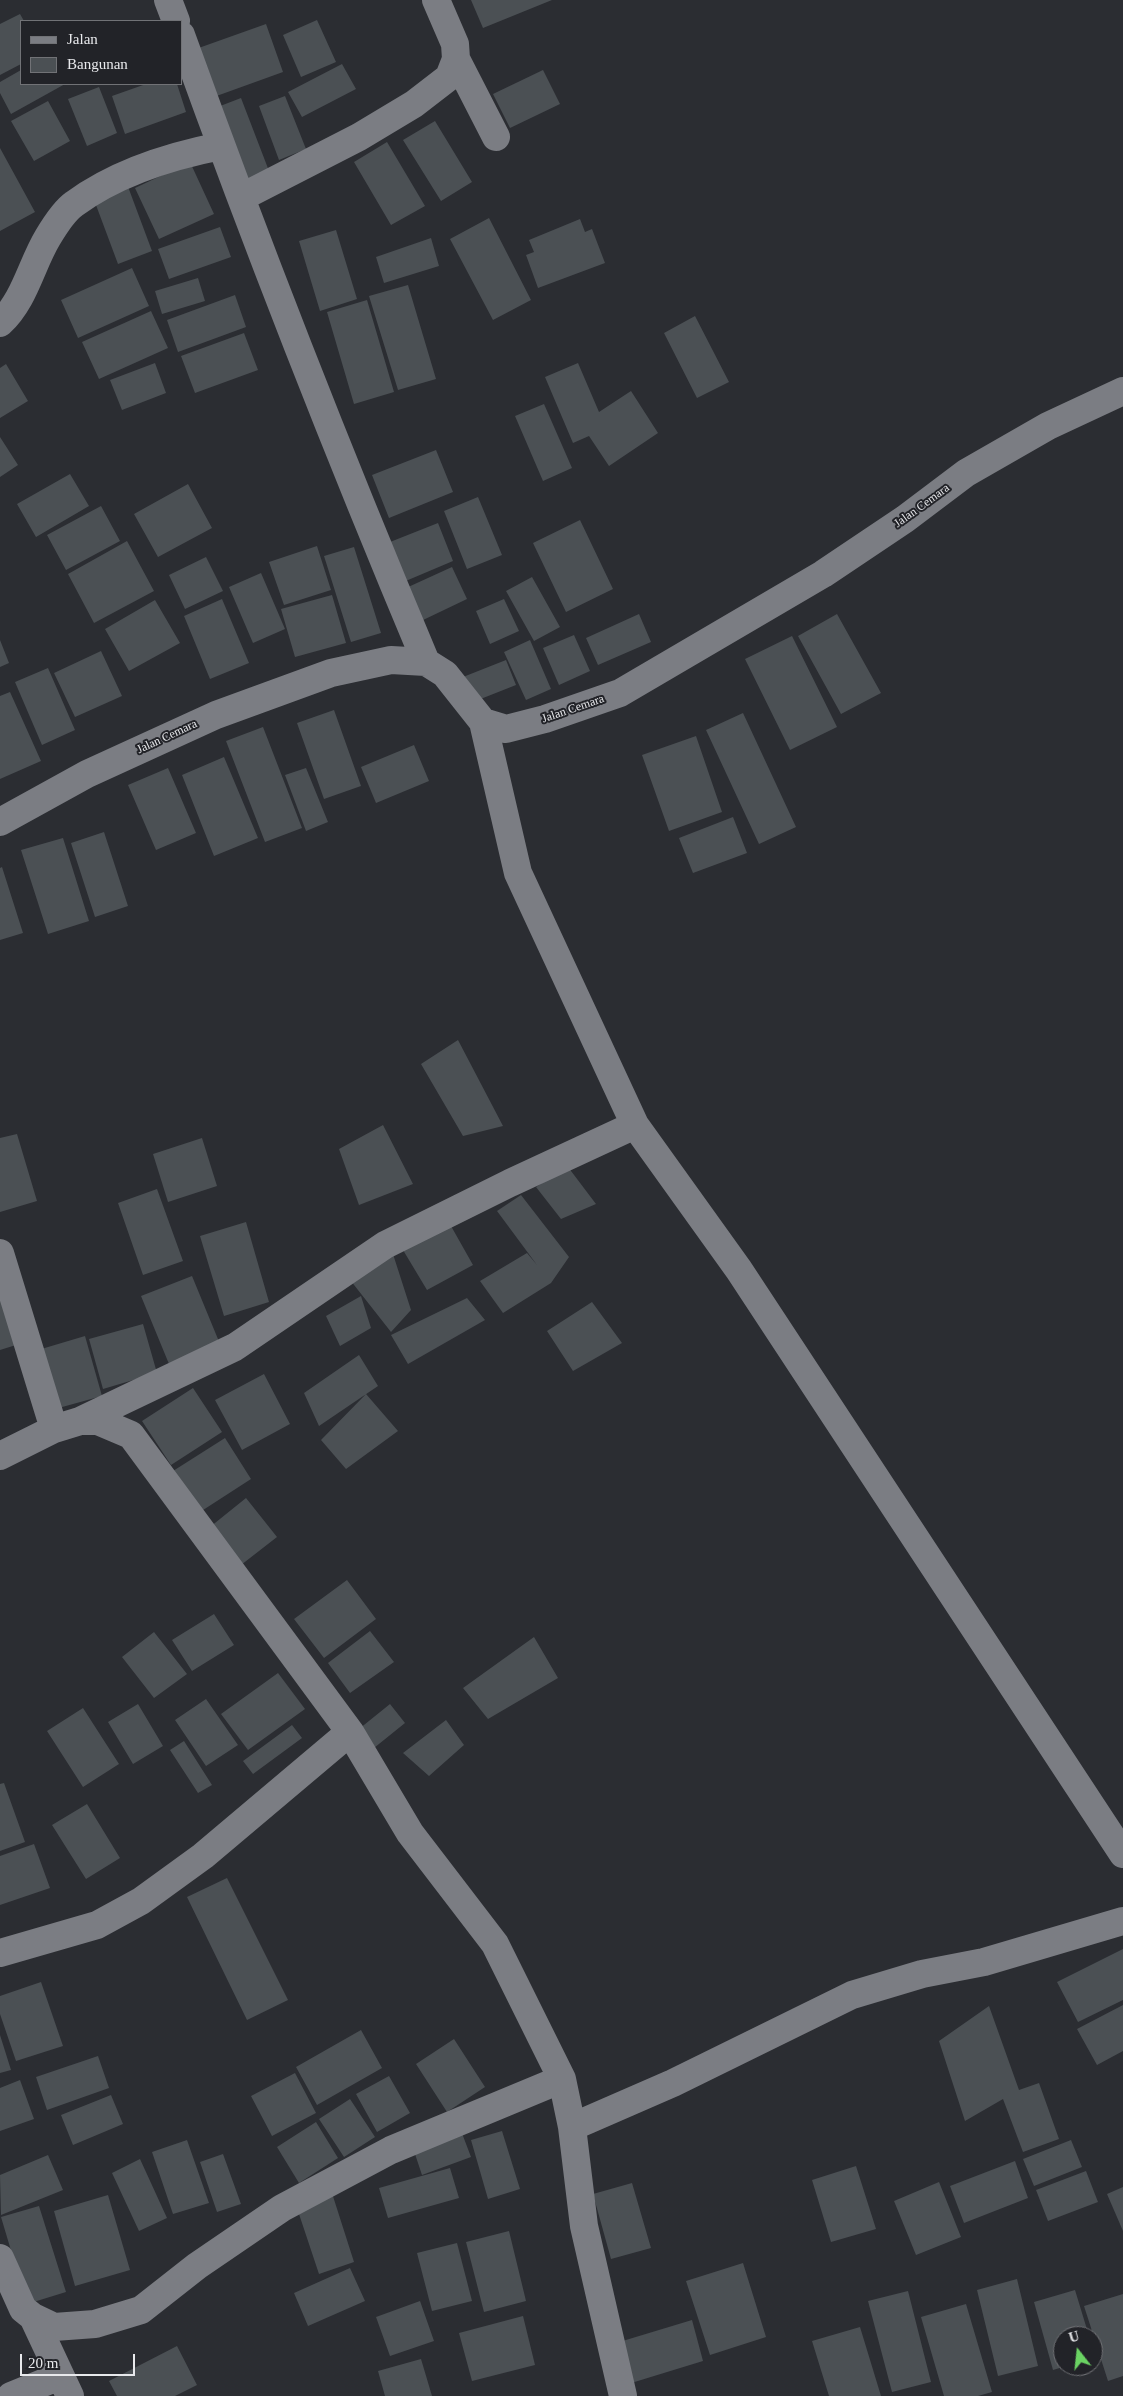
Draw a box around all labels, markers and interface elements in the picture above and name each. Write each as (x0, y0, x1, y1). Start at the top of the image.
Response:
legend (20, 20, 182, 85)
text: Jalan (67, 31, 98, 47)
text: Bangunan (67, 56, 128, 72)
street label: Jalan Cemara (891, 481, 953, 531)
street label: Jalan Cemara (540, 692, 606, 726)
street label: Jalan Cemara (135, 717, 199, 757)
north arrow (1053, 2326, 1103, 2376)
text: U (1067, 2328, 1081, 2346)
scale bar (22, 2344, 138, 2376)
text: 20 m (28, 2355, 58, 2371)

